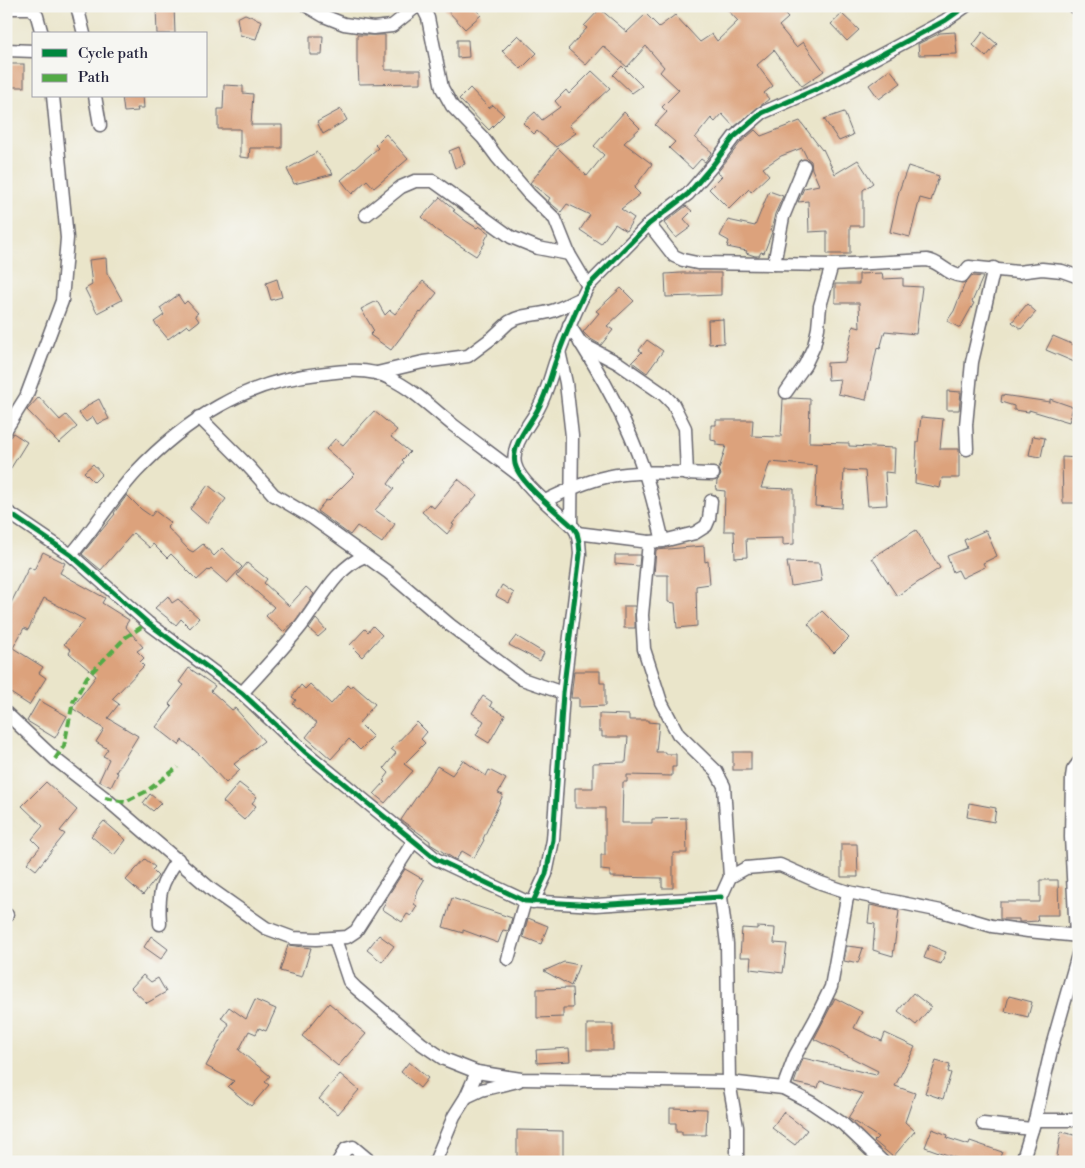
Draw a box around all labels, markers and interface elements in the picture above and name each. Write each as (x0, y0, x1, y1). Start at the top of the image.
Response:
legend (32, 32, 208, 98)
text: Cycle path (78, 44, 148, 63)
text: Path (78, 68, 110, 87)

